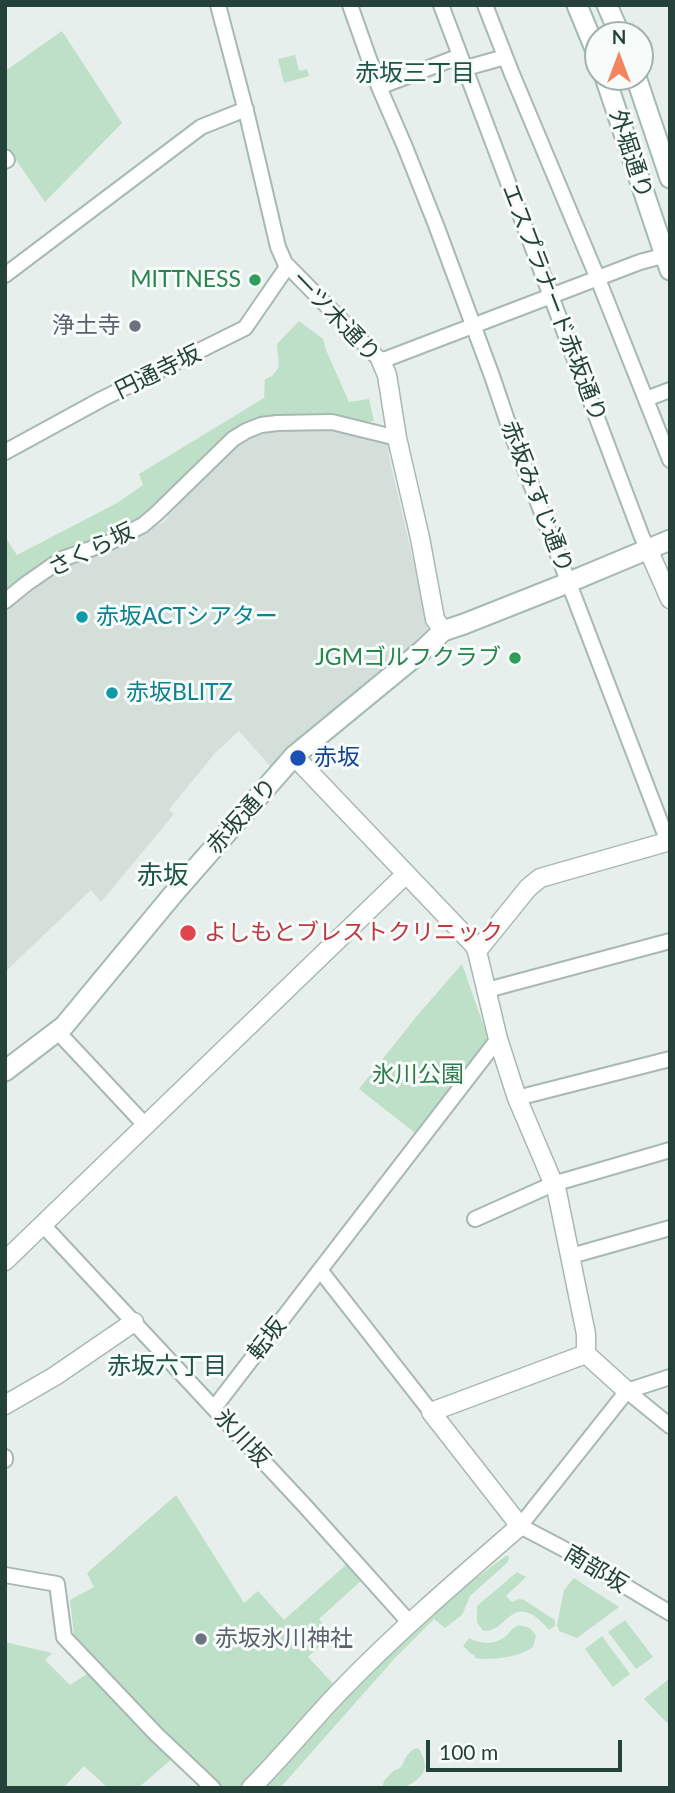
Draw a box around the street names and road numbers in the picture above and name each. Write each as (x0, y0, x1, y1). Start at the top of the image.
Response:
street label: 外堀通り (604, 106, 658, 202)
street label: エスプラナード赤坂通り (496, 180, 612, 426)
street label: 一ツ木通り (286, 266, 386, 368)
street label: 円通寺坂 (111, 339, 205, 405)
street label: 赤坂みすじ通り (495, 417, 579, 577)
street label: さくら坂 (44, 517, 138, 583)
street label: 赤坂通り (201, 773, 283, 859)
street label: 転坂 (242, 1312, 292, 1366)
street label: 氷川坂 (208, 1403, 276, 1473)
street label: 南部坂 (559, 1539, 633, 1599)

